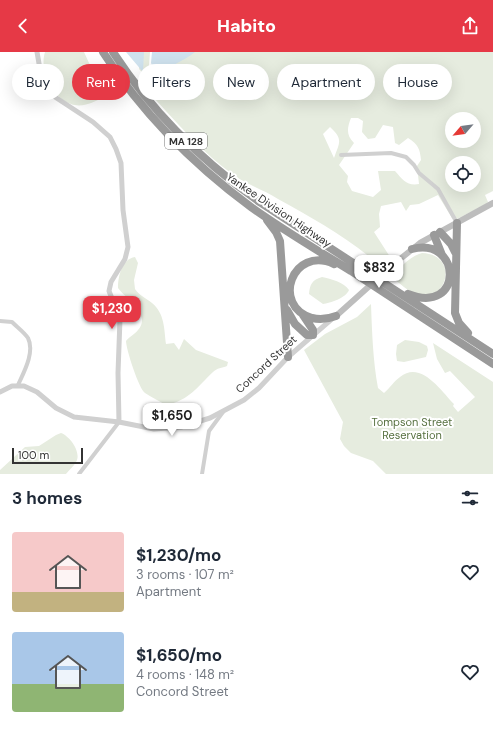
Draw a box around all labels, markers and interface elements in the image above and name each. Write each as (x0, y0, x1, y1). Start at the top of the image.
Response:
text: Habito (217, 14, 276, 38)
icon: back (12, 15, 34, 37)
icon: share (459, 15, 481, 37)
chip: Buy (12, 64, 64, 100)
chip: Rent (72, 64, 130, 100)
chip: Filters (138, 64, 205, 100)
chip: New (213, 64, 269, 100)
chip: Apartment (277, 64, 375, 100)
chip: House (383, 64, 452, 100)
north arrow (445, 112, 481, 148)
map controls (445, 112, 481, 192)
road number: MA 128 (165, 133, 207, 149)
button: locate (445, 156, 481, 192)
street label: Yankee Division Highway (224, 170, 334, 250)
pin: $832 (355, 255, 403, 289)
text: $832 (363, 259, 395, 276)
pin: $1,230 (79, 296, 145, 330)
text: $1,230 (92, 300, 132, 317)
street label: Concord Street (233, 332, 299, 396)
pin: $1,650 (139, 403, 205, 437)
text: $1,650 (151, 407, 193, 424)
park label: Tompson Street Reservation (372, 415, 452, 442)
scale bar (12, 446, 83, 465)
text: 100 m (18, 448, 49, 462)
text: 3 homes (12, 487, 82, 509)
icon: filters (459, 487, 481, 509)
text: $1,230/mo (136, 544, 221, 566)
icon: home (44, 548, 92, 596)
icon: heart (459, 561, 481, 583)
text: 3 rooms · 107 m² (136, 566, 234, 583)
text: Apartment (136, 583, 201, 600)
text: $1,650/mo (136, 644, 222, 666)
icon: home (44, 648, 92, 696)
icon: heart (459, 661, 481, 683)
text: 4 rooms · 148 m² (136, 666, 234, 683)
text: Concord Street (136, 683, 229, 700)

